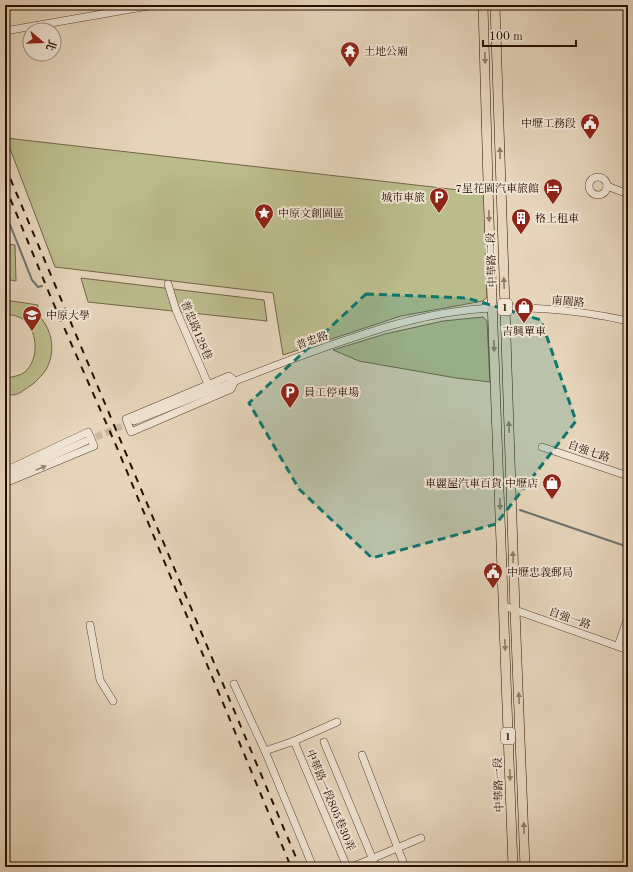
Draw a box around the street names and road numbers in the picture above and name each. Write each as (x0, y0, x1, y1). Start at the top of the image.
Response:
street label: 中華路二段 (484, 232, 499, 288)
street label: 南園路 (551, 294, 585, 309)
street label: 普忠路128巷 (178, 299, 215, 362)
road number: 1 (498, 299, 512, 315)
street label: 普忠路 (294, 329, 330, 352)
street label: 自強七路 (566, 438, 612, 465)
street label: 自強一路 (547, 605, 593, 632)
road number: 1 (501, 728, 515, 744)
street label: 中華路一段805巷30弄 (303, 748, 358, 853)
street label: 中華路一段 (491, 757, 506, 813)

